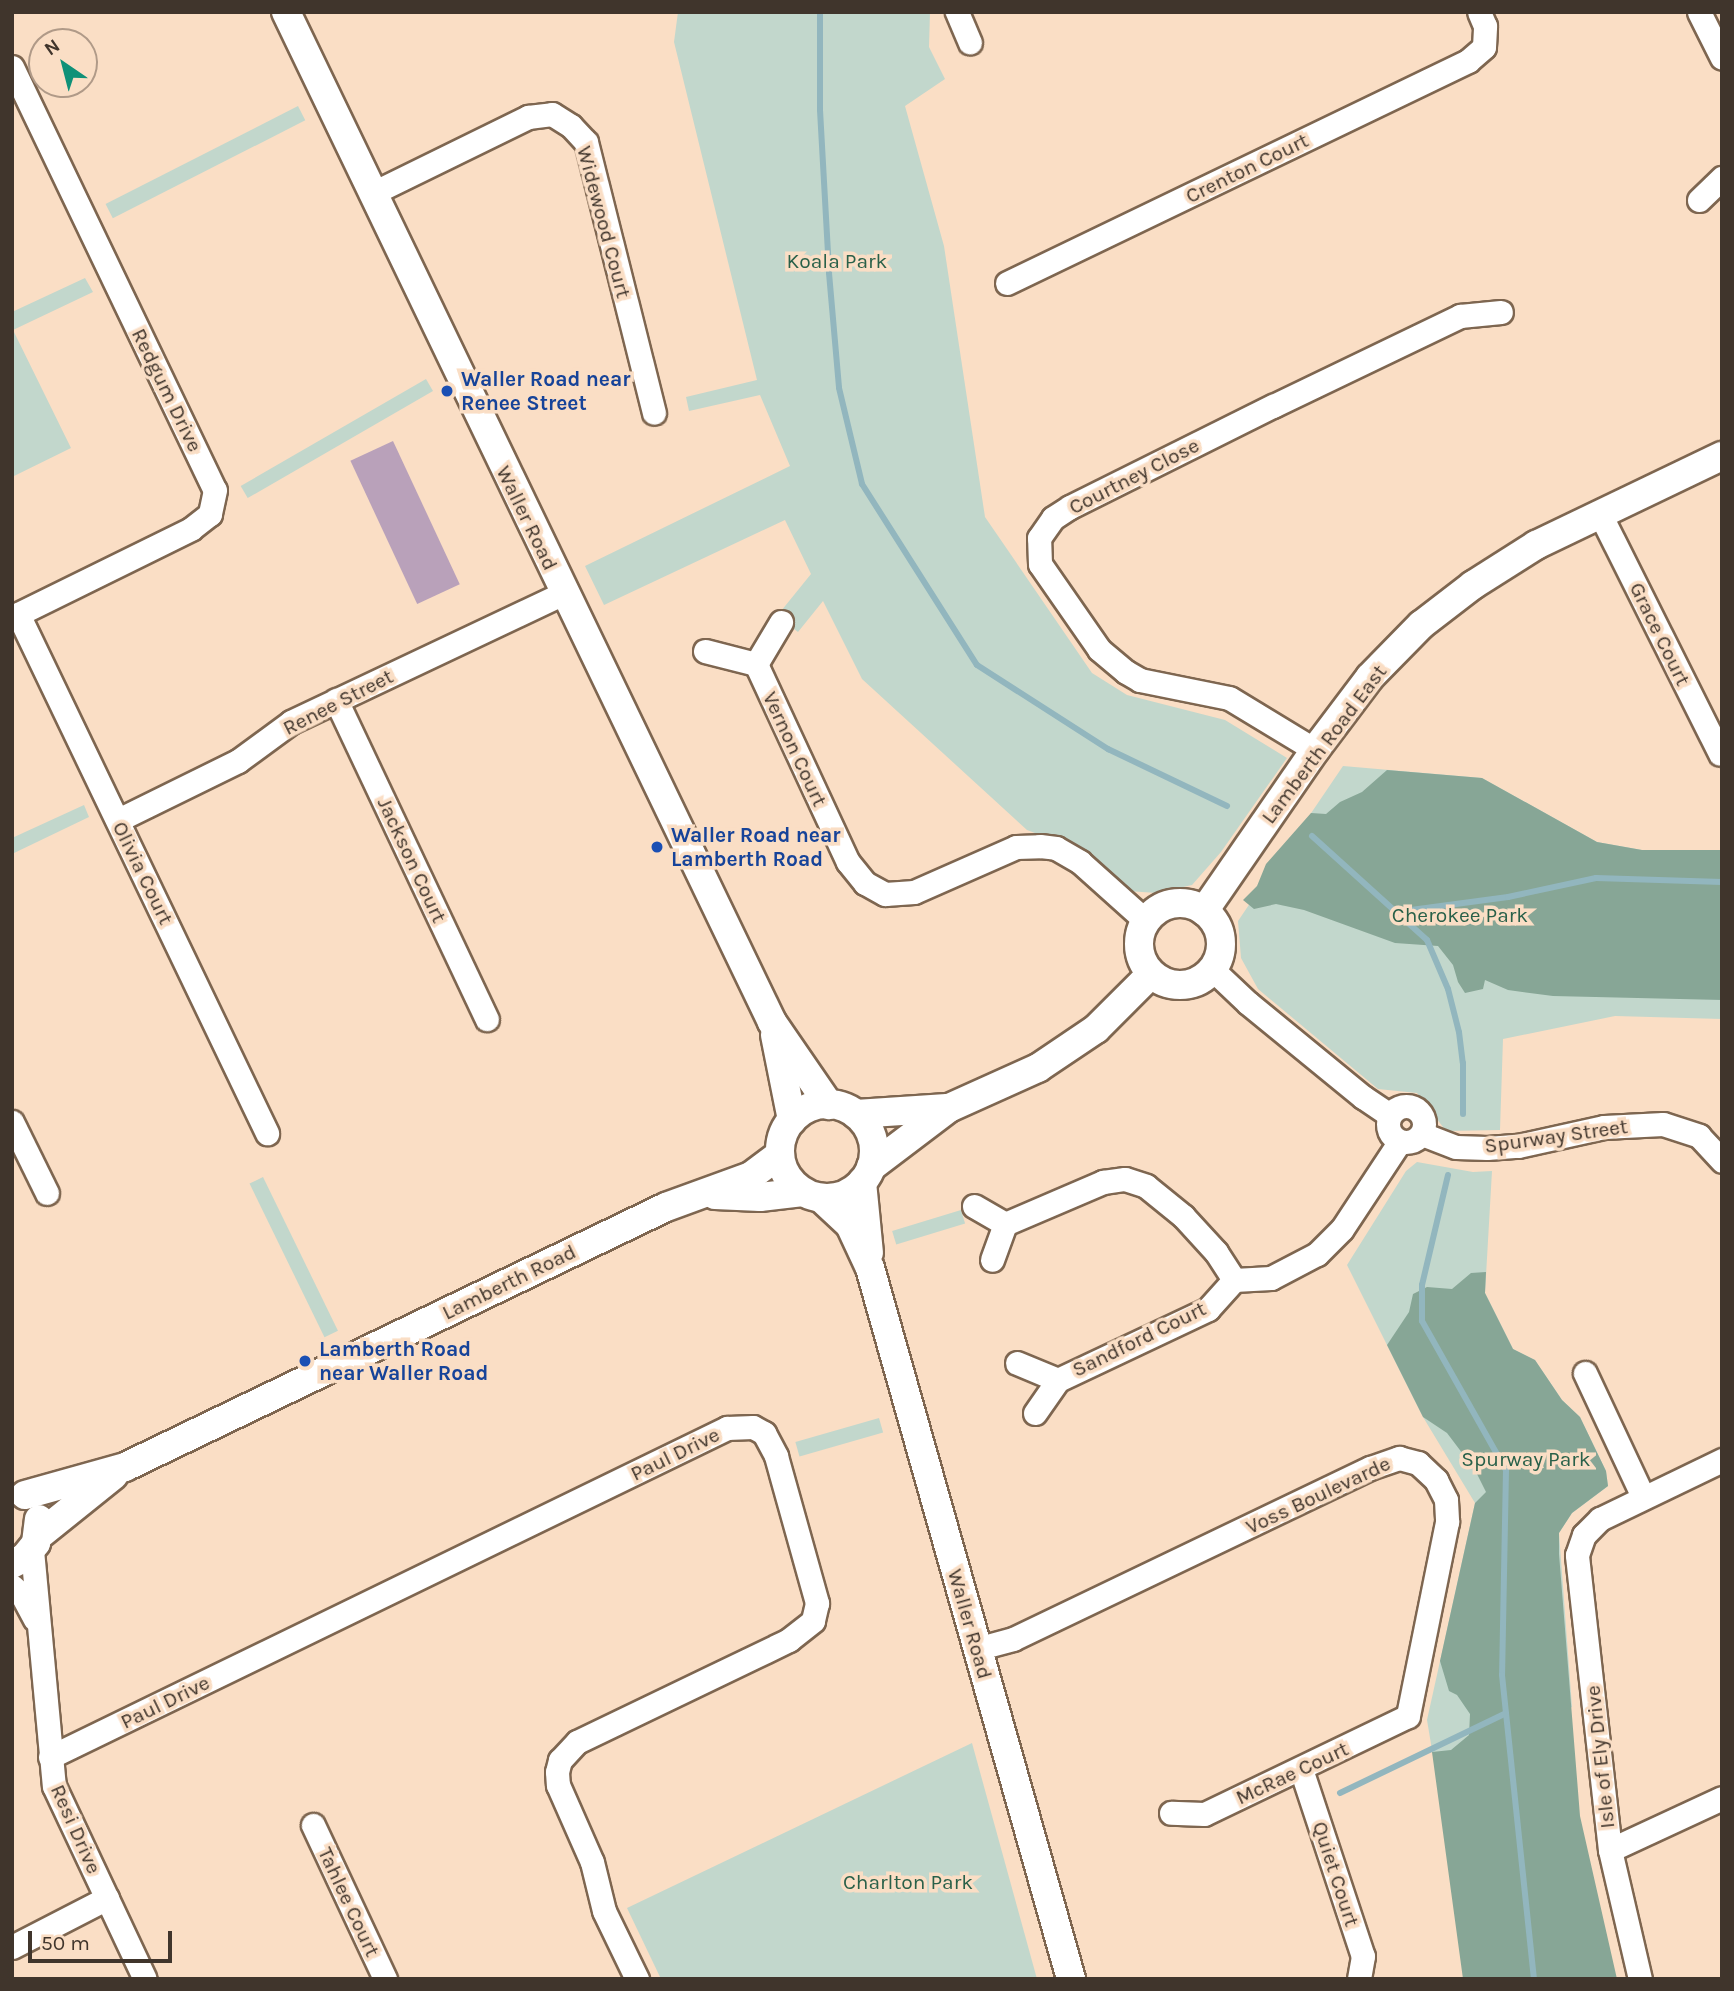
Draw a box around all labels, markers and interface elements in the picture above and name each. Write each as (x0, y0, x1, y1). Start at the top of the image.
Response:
north arrow (28, 28, 98, 98)
text: N (40, 35, 64, 60)
street label: Crenton Court (1181, 127, 1313, 209)
street label: Widewood Court (572, 143, 636, 301)
park label: Koala Park (787, 248, 887, 274)
street label: Redgum Drive (126, 324, 208, 456)
place label: Waller Road near Renee Street (461, 366, 630, 416)
marker: Waller Road near Renee Street (439, 383, 455, 399)
street label: Courtney Close (1065, 432, 1203, 520)
street label: Waller Road (491, 462, 563, 574)
street label: Grace Court (1624, 578, 1696, 690)
street label: Lamberth Road East (1256, 659, 1392, 829)
street label: Renee Street (279, 663, 397, 741)
street label: Vernon Court (757, 688, 833, 810)
street label: Jackson Court (372, 793, 452, 927)
street label: Olivia Court (107, 817, 179, 929)
place label: Waller Road near Lamberth Road (671, 822, 840, 872)
marker: Waller Road near Lamberth Road (649, 839, 665, 855)
park label: Cherokee Park (1392, 902, 1528, 928)
street label: Spurway Street (1483, 1113, 1629, 1159)
street label: Lamberth Road (438, 1239, 580, 1325)
street label: Sandford Court (1068, 1296, 1210, 1382)
place label: Lamberth Road near Waller Road (319, 1336, 488, 1386)
marker: Lamberth Road near Waller Road (297, 1353, 313, 1369)
street label: Paul Drive (626, 1422, 724, 1486)
park label: Spurway Park (1461, 1446, 1591, 1472)
street label: Voss Boulevarde (1242, 1451, 1394, 1539)
street label: Waller Road (942, 1566, 998, 1682)
street label: Paul Drive (116, 1670, 214, 1734)
street label: Isle of Ely Drive (1580, 1684, 1620, 1830)
street label: McRae Court (1232, 1736, 1352, 1810)
street label: Resi Drive (45, 1780, 107, 1878)
street label: Quiet Court (1307, 1818, 1365, 1930)
street label: Tahlee Court (313, 1843, 385, 1961)
park label: Charlton Park (843, 1869, 973, 1895)
scale bar (32, 1918, 175, 1962)
text: 50 m (41, 1931, 90, 1955)

